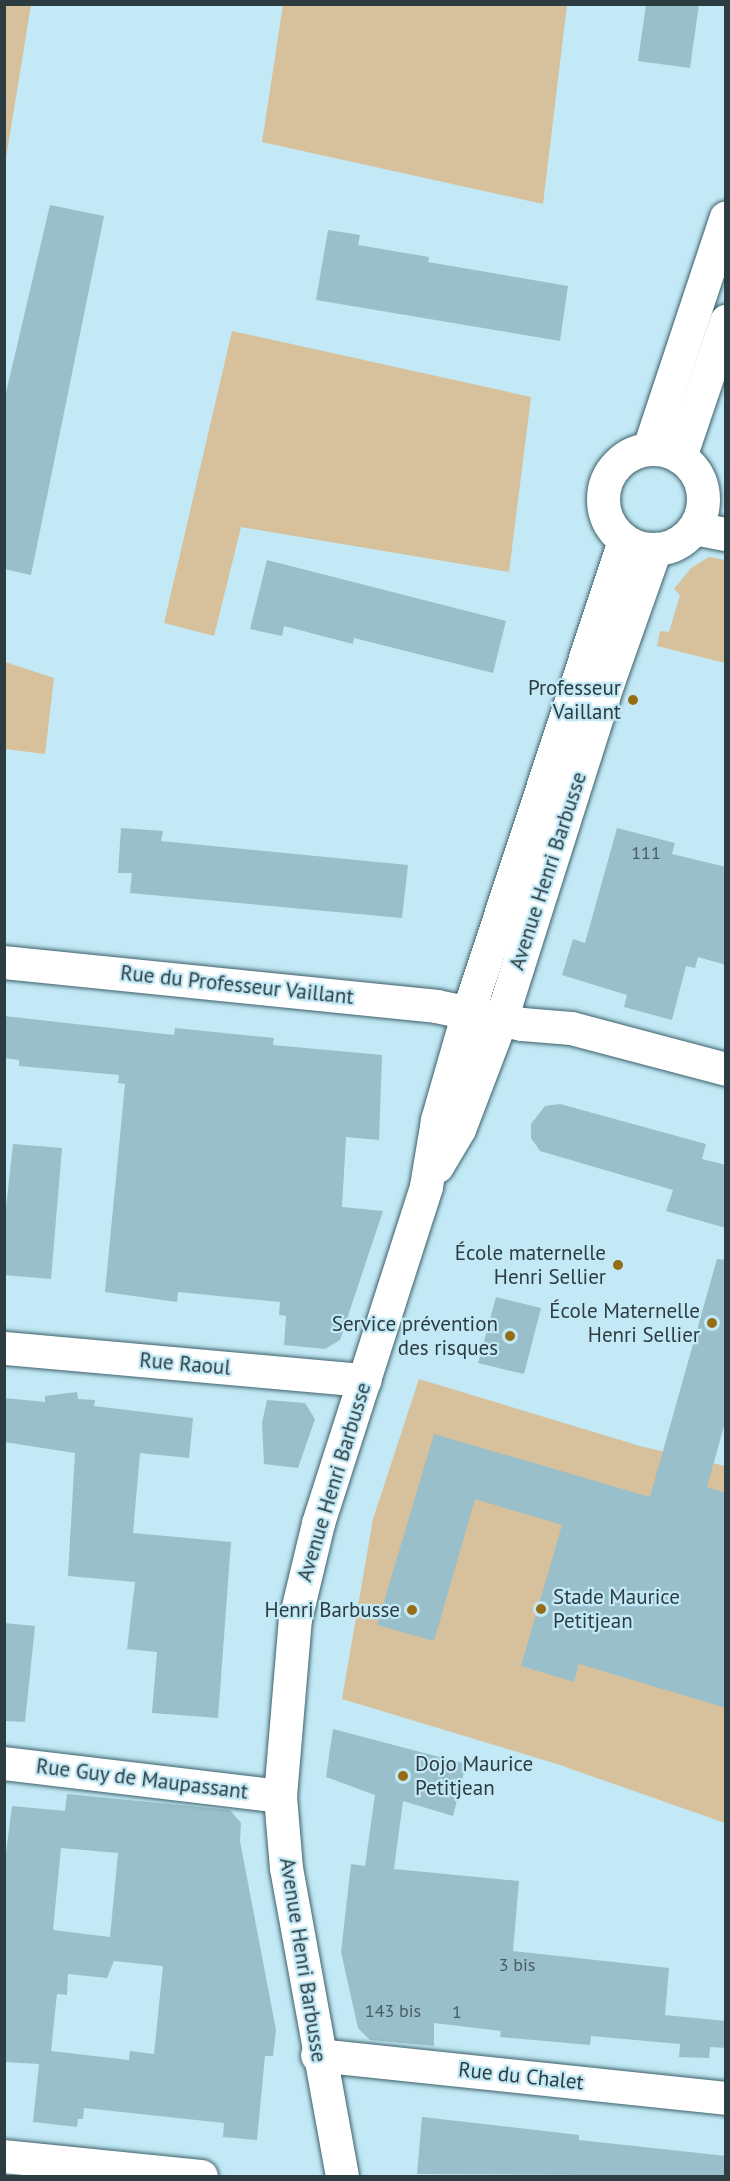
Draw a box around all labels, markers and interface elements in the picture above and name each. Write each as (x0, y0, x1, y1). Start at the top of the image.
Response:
place label: Professeur Vaillant (528, 675, 621, 725)
marker: Professeur Vaillant (626, 693, 640, 707)
street label: Avenue Henri Barbusse (504, 769, 592, 973)
house number: 111 (631, 842, 661, 864)
street label: Rue du Professeur Vaillant (119, 960, 355, 1010)
place label: École maternelle Henri Sellier (455, 1240, 606, 1290)
marker: École maternelle Henri Sellier (611, 1258, 625, 1272)
place label: École Maternelle Henri Sellier (549, 1298, 700, 1348)
place label: Service prévention des risques (332, 1311, 498, 1361)
marker: École Maternelle Henri Sellier (705, 1316, 719, 1330)
marker: Service prévention des risques (503, 1329, 517, 1343)
street label: Rue Raoul (138, 1347, 232, 1381)
street label: Avenue Henri Barbusse (292, 1380, 376, 1584)
place label: Stade Maurice Petitjean (553, 1584, 680, 1634)
place label: Henri Barbusse (265, 1597, 400, 1623)
marker: Stade Maurice Petitjean (534, 1602, 548, 1616)
marker: Henri Barbusse (405, 1603, 419, 1617)
place label: Dojo Maurice Petitjean (415, 1751, 533, 1801)
street label: Rue Guy de Maupassant (34, 1753, 250, 1805)
marker: Dojo Maurice Petitjean (396, 1769, 410, 1783)
street label: Avenue Henri Barbusse (274, 1856, 332, 2064)
house number: 3 bis (499, 1954, 535, 1976)
house number: 143 bis (365, 2000, 421, 2022)
house number: 1 (452, 2001, 462, 2023)
street label: Rue du Chalet (457, 2057, 585, 2095)

